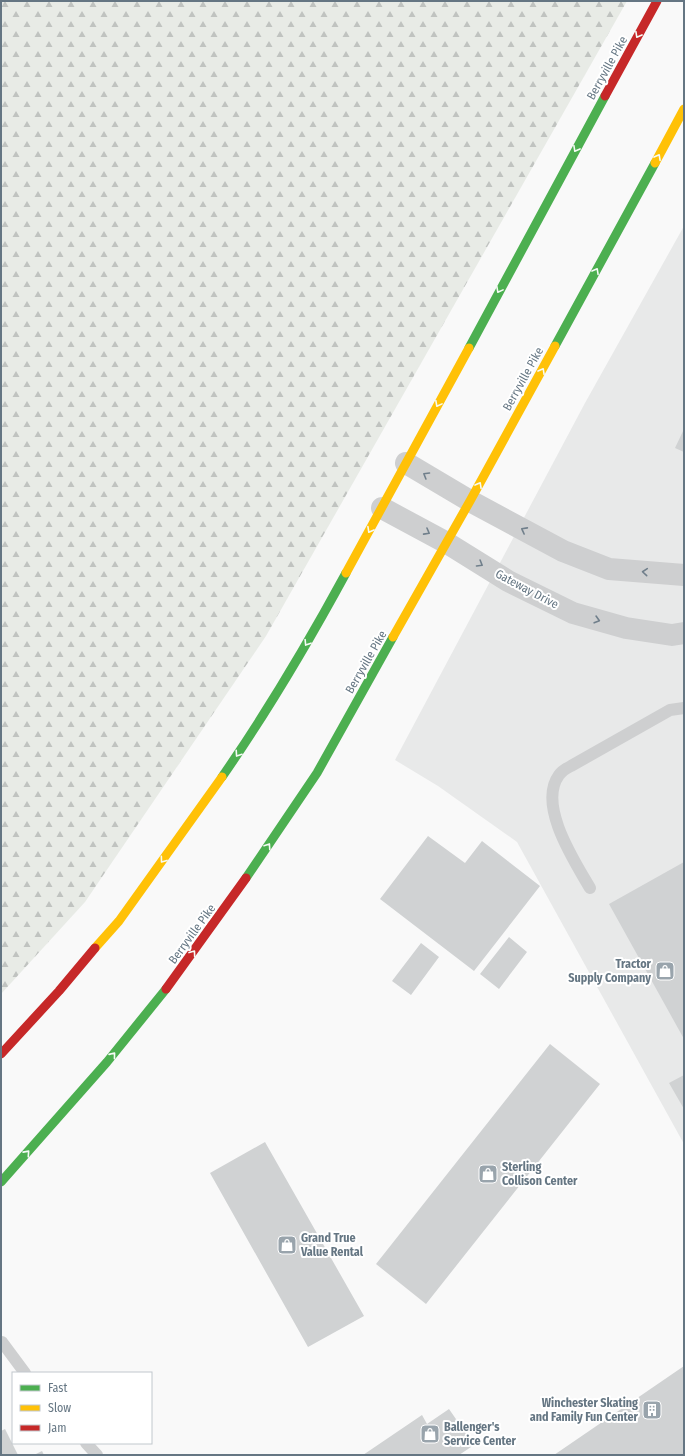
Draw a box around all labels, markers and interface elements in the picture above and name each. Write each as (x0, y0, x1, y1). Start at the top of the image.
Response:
one-way arrow (635, 31, 643, 38)
street label: Berryville Pike (584, 34, 630, 102)
one-way arrow (573, 145, 580, 152)
one-way arrow (653, 154, 661, 161)
one-way arrow (591, 268, 598, 275)
one-way arrow (497, 286, 504, 293)
street label: Berryville Pike (500, 345, 546, 413)
one-way arrow (537, 368, 544, 375)
one-way arrow (435, 400, 443, 407)
one-way arrow (423, 472, 430, 480)
one-way arrow (475, 482, 482, 489)
one-way arrow (367, 526, 375, 533)
one-way arrow (521, 527, 528, 534)
one-way arrow (423, 528, 430, 535)
one-way arrow (476, 559, 483, 566)
street label: Gateway Drive (493, 567, 561, 612)
one-way arrow (642, 568, 648, 577)
one-way arrow (593, 615, 600, 624)
street label: Berryville Pike (342, 628, 390, 696)
one-way arrow (304, 639, 311, 646)
one-way arrow (236, 749, 243, 756)
one-way arrow (263, 844, 270, 851)
one-way arrow (161, 856, 168, 863)
street label: Berryville Pike (166, 901, 218, 967)
one-way arrow (188, 950, 195, 957)
place label: Tractor Supply Company (568, 957, 652, 985)
shop icon: Tractor Supply Company (654, 960, 676, 982)
one-way arrow (108, 1052, 115, 1060)
one-way arrow (23, 1150, 30, 1158)
place label: Sterling Collison Center (502, 1160, 578, 1188)
shop icon: Sterling Collison Center (477, 1163, 499, 1185)
place label: Grand True Value Rental (300, 1231, 364, 1259)
shop icon: Grand True Value Rental (276, 1234, 298, 1256)
legend (12, 1372, 152, 1444)
text: Fast (48, 1381, 67, 1395)
place label: Winchester Skating and Family Fun Center (530, 1396, 639, 1424)
building icon: Winchester Skating and Family Fun Center (641, 1399, 663, 1421)
text: Slow (48, 1401, 71, 1415)
place label: Ballenger's Service Center (444, 1420, 517, 1448)
text: Jam (48, 1421, 66, 1435)
shop icon: Ballenger's Service Center (419, 1423, 441, 1445)

